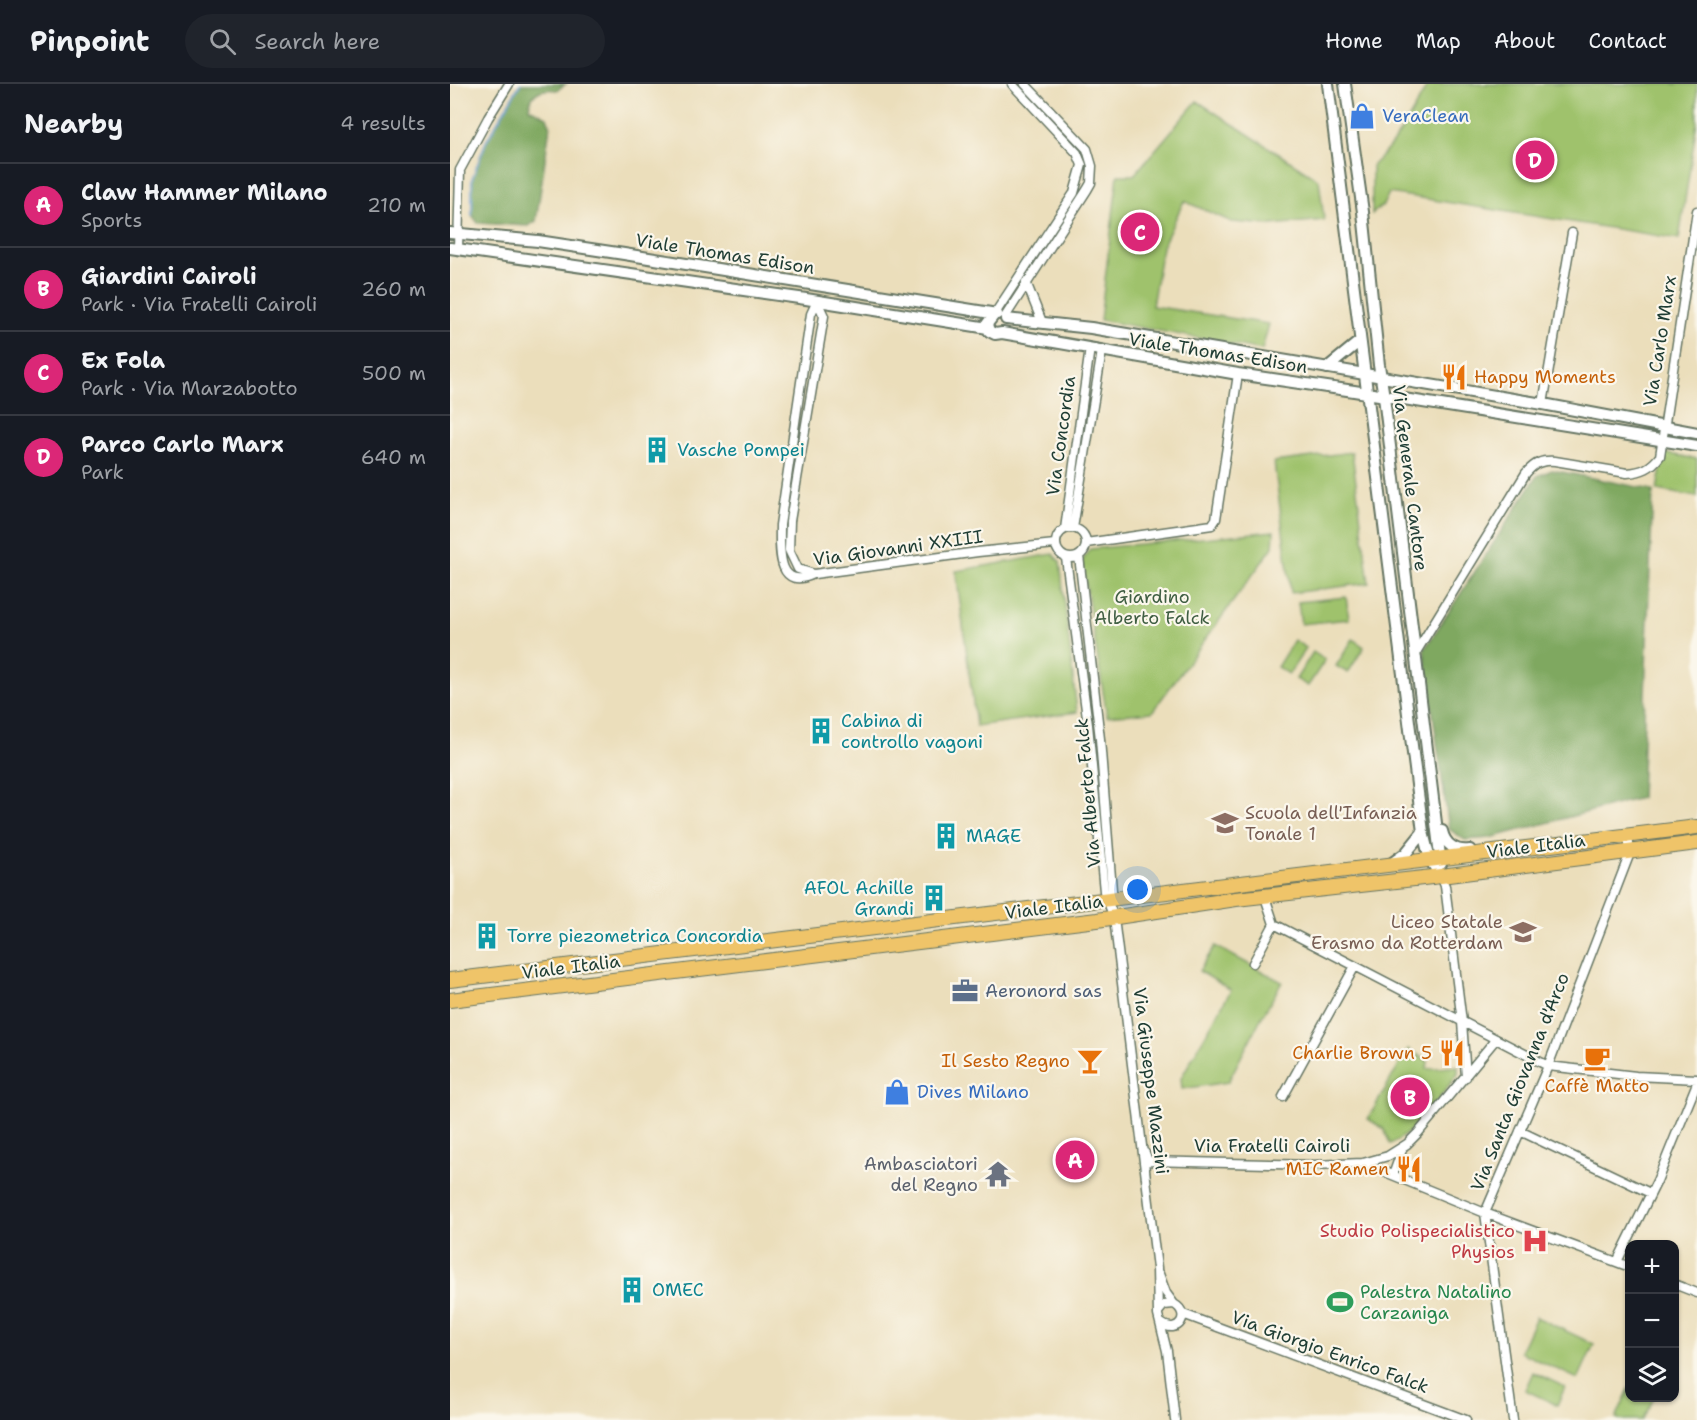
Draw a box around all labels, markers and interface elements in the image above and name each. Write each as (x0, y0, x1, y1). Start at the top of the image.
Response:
search box (185, 14, 605, 68)
text: Pinpoint (30, 22, 149, 60)
icon: search (206, 25, 239, 58)
text: Search here (254, 27, 380, 56)
text: Home (1325, 27, 1383, 55)
text: Map (1416, 27, 1461, 55)
text: About (1494, 27, 1555, 55)
text: Contact (1588, 27, 1667, 55)
shop icon: VeraClean (1347, 101, 1377, 131)
place label: VeraClean (1382, 104, 1469, 128)
text: Nearby (24, 106, 123, 141)
text: 4 results (340, 110, 426, 136)
pin: D (1516, 138, 1554, 182)
text: Claw Hammer Milano (81, 178, 328, 207)
text: A (36, 192, 51, 218)
text: 210 m (367, 192, 426, 218)
text: Sports (81, 207, 142, 233)
pin: C (1120, 210, 1160, 254)
street label: Viale Thomas Edison (634, 228, 816, 280)
text: Giardini Cairoli (81, 262, 257, 291)
street label: Via Carlo Marx (1638, 274, 1682, 408)
text: B (37, 276, 50, 302)
text: 260 m (361, 276, 426, 302)
text: Park · Via Fratelli Cairoli (81, 291, 317, 317)
street label: Viale Thomas Edison (1127, 327, 1309, 379)
text: Ex Fola (81, 346, 165, 375)
text: C (37, 360, 50, 386)
text: 500 m (362, 360, 426, 386)
restaurant icon: Happy Moments (1439, 362, 1469, 392)
place label: Happy Moments (1474, 365, 1616, 389)
street label: Via Concordia (1041, 374, 1081, 498)
text: Park · Via Marzabotto (81, 375, 298, 401)
street label: Via Generale Cantore (1387, 384, 1433, 572)
text: Parco Carlo Marx (81, 430, 284, 459)
building icon: Vasche Pompei (642, 435, 672, 465)
place label: Vasche Pompei (677, 438, 805, 462)
text: D (36, 444, 51, 470)
text: 640 m (361, 444, 426, 470)
text: Park (81, 459, 124, 485)
street label: Via Giovanni XXIII (812, 524, 984, 572)
park label: Giardino Alberto Falck (1094, 585, 1210, 630)
place label: Cabina di controllo vagoni (841, 709, 983, 754)
building icon: Cabina di controllo vagoni (806, 716, 836, 746)
street label: Via Alberto Falck (1070, 717, 1106, 869)
place label: Scuola dell'Infanzia Tonale 1 (1245, 801, 1417, 846)
school or university icon: Scuola dell'Infanzia Tonale 1 (1210, 808, 1240, 838)
building icon: MAGE (931, 821, 961, 851)
place label: MAGE (966, 824, 1021, 848)
street label: Viale Italia (1485, 828, 1587, 864)
your location (1123, 875, 1152, 904)
place label: AFOL Achille Grandi (804, 876, 914, 921)
building icon: AFOL Achille Grandi (919, 883, 949, 913)
street label: Viale Italia (1003, 889, 1105, 925)
place label: Liceo Statale Erasmo da Rotterdam (1311, 910, 1503, 955)
school or university icon: Liceo Statale Erasmo da Rotterdam (1508, 917, 1538, 947)
building icon: Torre piezometrica Concordia (472, 921, 502, 951)
place label: Torre piezometrica Concordia (507, 924, 763, 948)
street label: Viale Italia (520, 949, 622, 985)
street label: Via Santa Giovanna d'Arco (1465, 969, 1575, 1195)
office icon: Aeronord sas (950, 976, 980, 1006)
place label: Aeronord sas (985, 979, 1102, 1003)
street label: Via Giuseppe Mazzini (1128, 986, 1174, 1176)
restaurant icon: Charlie Brown 5 (1437, 1038, 1467, 1068)
place label: Charlie Brown 5 (1292, 1041, 1432, 1065)
cafe icon: Caffè Matto (1582, 1043, 1612, 1073)
bar icon: Il Sesto Regno (1075, 1046, 1105, 1076)
place label: Il Sesto Regno (941, 1049, 1070, 1073)
pin: B (1390, 1074, 1430, 1120)
place label: Caffè Matto (1545, 1074, 1649, 1098)
shop icon: Dives Milano (882, 1077, 912, 1107)
place label: Dives Milano (917, 1080, 1029, 1104)
street label: Via Fratelli Cairoli (1194, 1134, 1350, 1158)
pin: A (1056, 1138, 1094, 1182)
place label: Ambasciatori del Regno (864, 1152, 978, 1197)
restaurant icon: MIC Ramen (1394, 1154, 1424, 1184)
place label: MIC Ramen (1286, 1157, 1389, 1181)
temple icon: Ambasciatori del Regno (983, 1159, 1013, 1189)
place label: Studio Polispecialistico Physios (1320, 1219, 1515, 1264)
hospital icon: Studio Polispecialistico Physios (1520, 1226, 1550, 1256)
map controls (1625, 1240, 1679, 1402)
button: + (1625, 1240, 1679, 1294)
building icon: OMEC (617, 1275, 647, 1305)
place label: OMEC (652, 1278, 704, 1302)
place label: Palestra Natalino Carzaniga (1360, 1280, 1512, 1325)
sports icon: Palestra Natalino Carzaniga (1325, 1287, 1355, 1317)
button: − (1625, 1294, 1679, 1348)
street label: Via Giorgio Enrico Falck (1228, 1305, 1432, 1399)
button: layers (1625, 1348, 1679, 1402)

